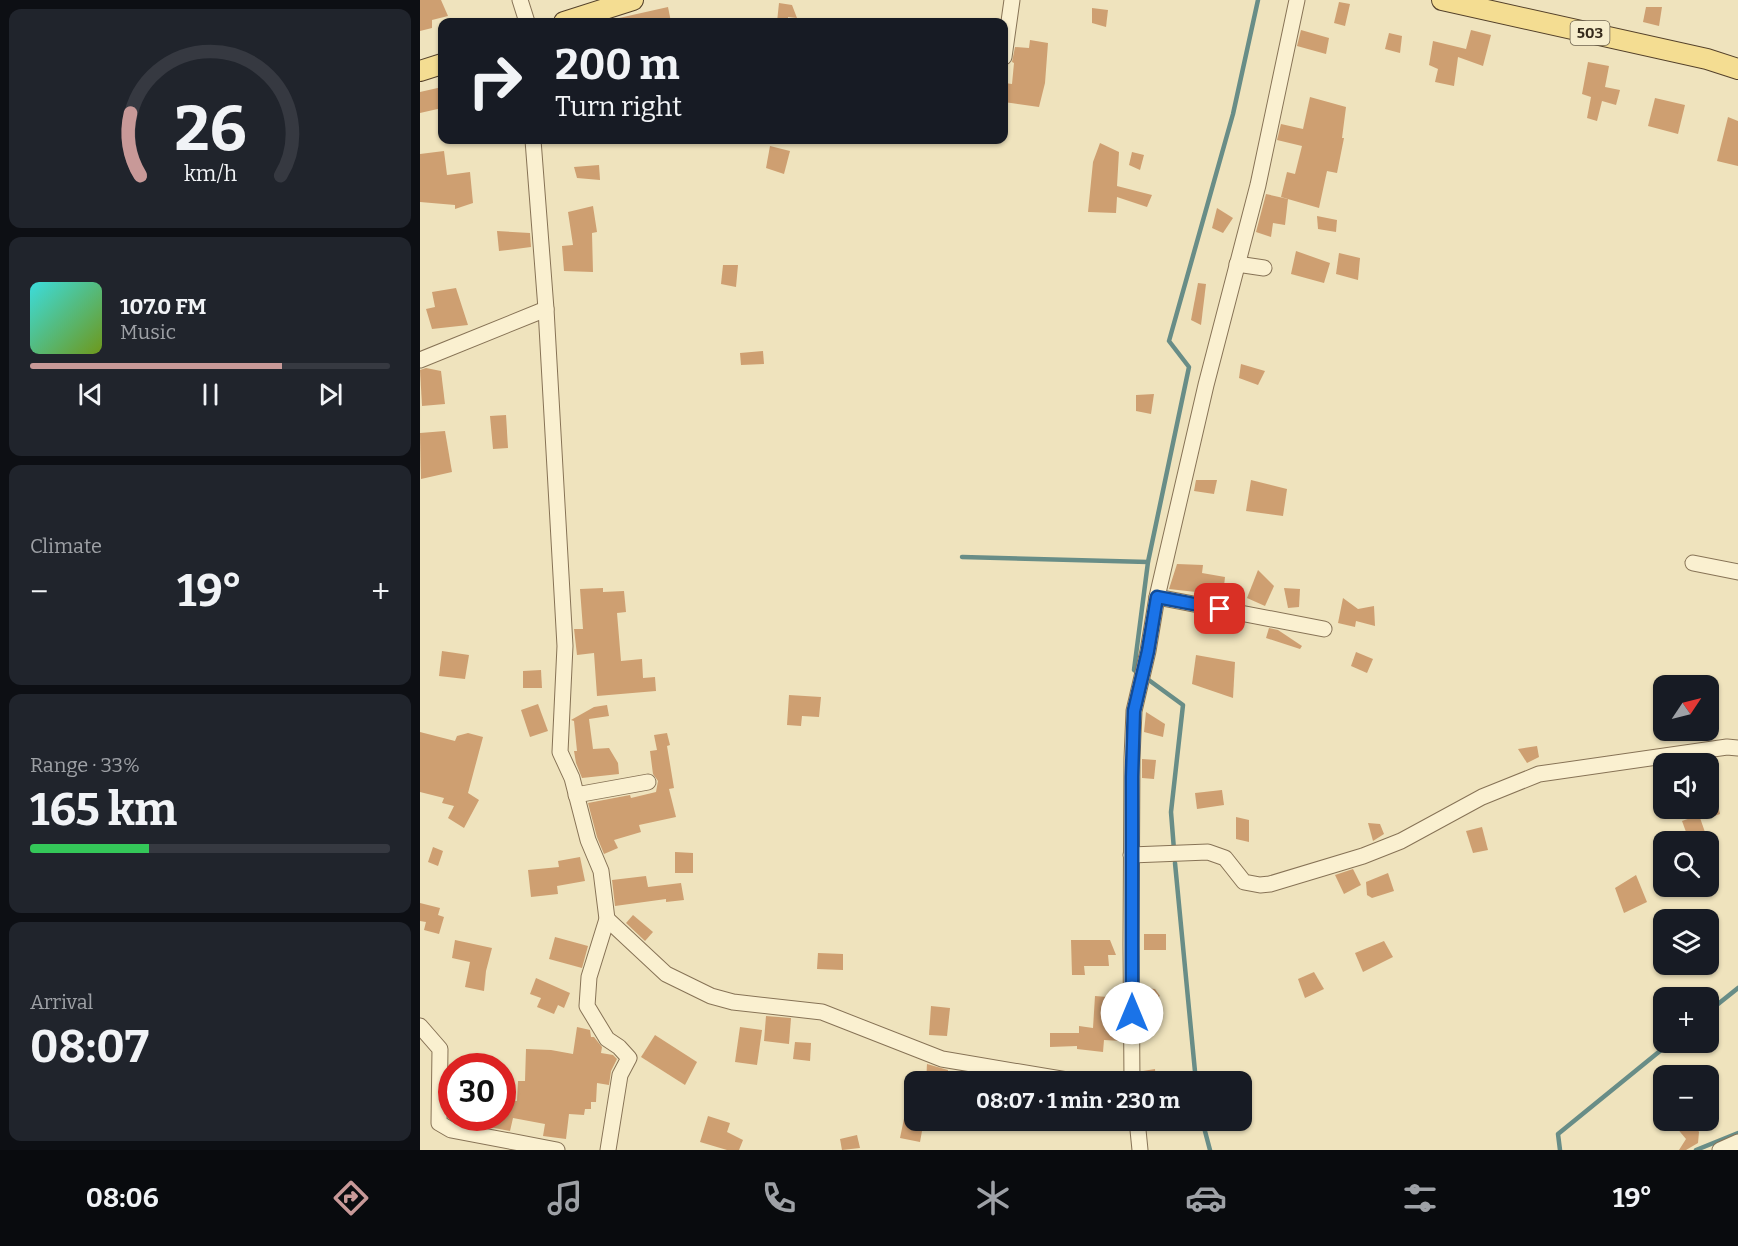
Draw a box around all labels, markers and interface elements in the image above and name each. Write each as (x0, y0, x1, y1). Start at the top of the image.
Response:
road number: 503 (1570, 21, 1610, 45)
text: 200 m (555, 40, 680, 90)
icon: right (456, 42, 534, 120)
text: Turn right (555, 91, 682, 123)
text: 26 (174, 92, 246, 167)
text: km/h (183, 161, 237, 187)
text: 107.0 FM (120, 293, 206, 320)
text: Music (120, 320, 176, 344)
icon: previous (74, 378, 107, 411)
icon: pause (194, 378, 227, 411)
icon: next (314, 378, 347, 411)
text: Climate (30, 534, 102, 558)
text: 19° (177, 564, 242, 618)
text: − (30, 572, 48, 612)
text: + (371, 572, 390, 612)
pin (1194, 583, 1245, 634)
icon: arrive (1203, 592, 1236, 625)
north arrow (1653, 675, 1719, 741)
map controls (1653, 675, 1719, 1131)
text: Range · 33% (30, 753, 140, 777)
button: sound (1653, 753, 1719, 819)
text: 165 km (30, 783, 177, 837)
button: search (1653, 831, 1719, 897)
button: layers (1653, 909, 1719, 975)
position arrow (1100, 981, 1164, 1045)
button: + (1653, 987, 1719, 1053)
text: Arrival (30, 990, 93, 1014)
text: 08:07 (30, 1020, 149, 1074)
speed limit sign: 30 (438, 1053, 516, 1131)
button: − (1653, 1065, 1719, 1131)
text: 08:07 · 1 min · 230 m (976, 1087, 1180, 1114)
icon: directions (330, 1177, 372, 1219)
icon: music (544, 1177, 586, 1219)
icon: phone (758, 1177, 800, 1219)
icon: climate (972, 1177, 1014, 1219)
icon: car (1185, 1177, 1227, 1219)
icon: filters (1399, 1177, 1441, 1219)
text: 08:06 (86, 1182, 159, 1214)
text: 19° (1613, 1182, 1652, 1214)

